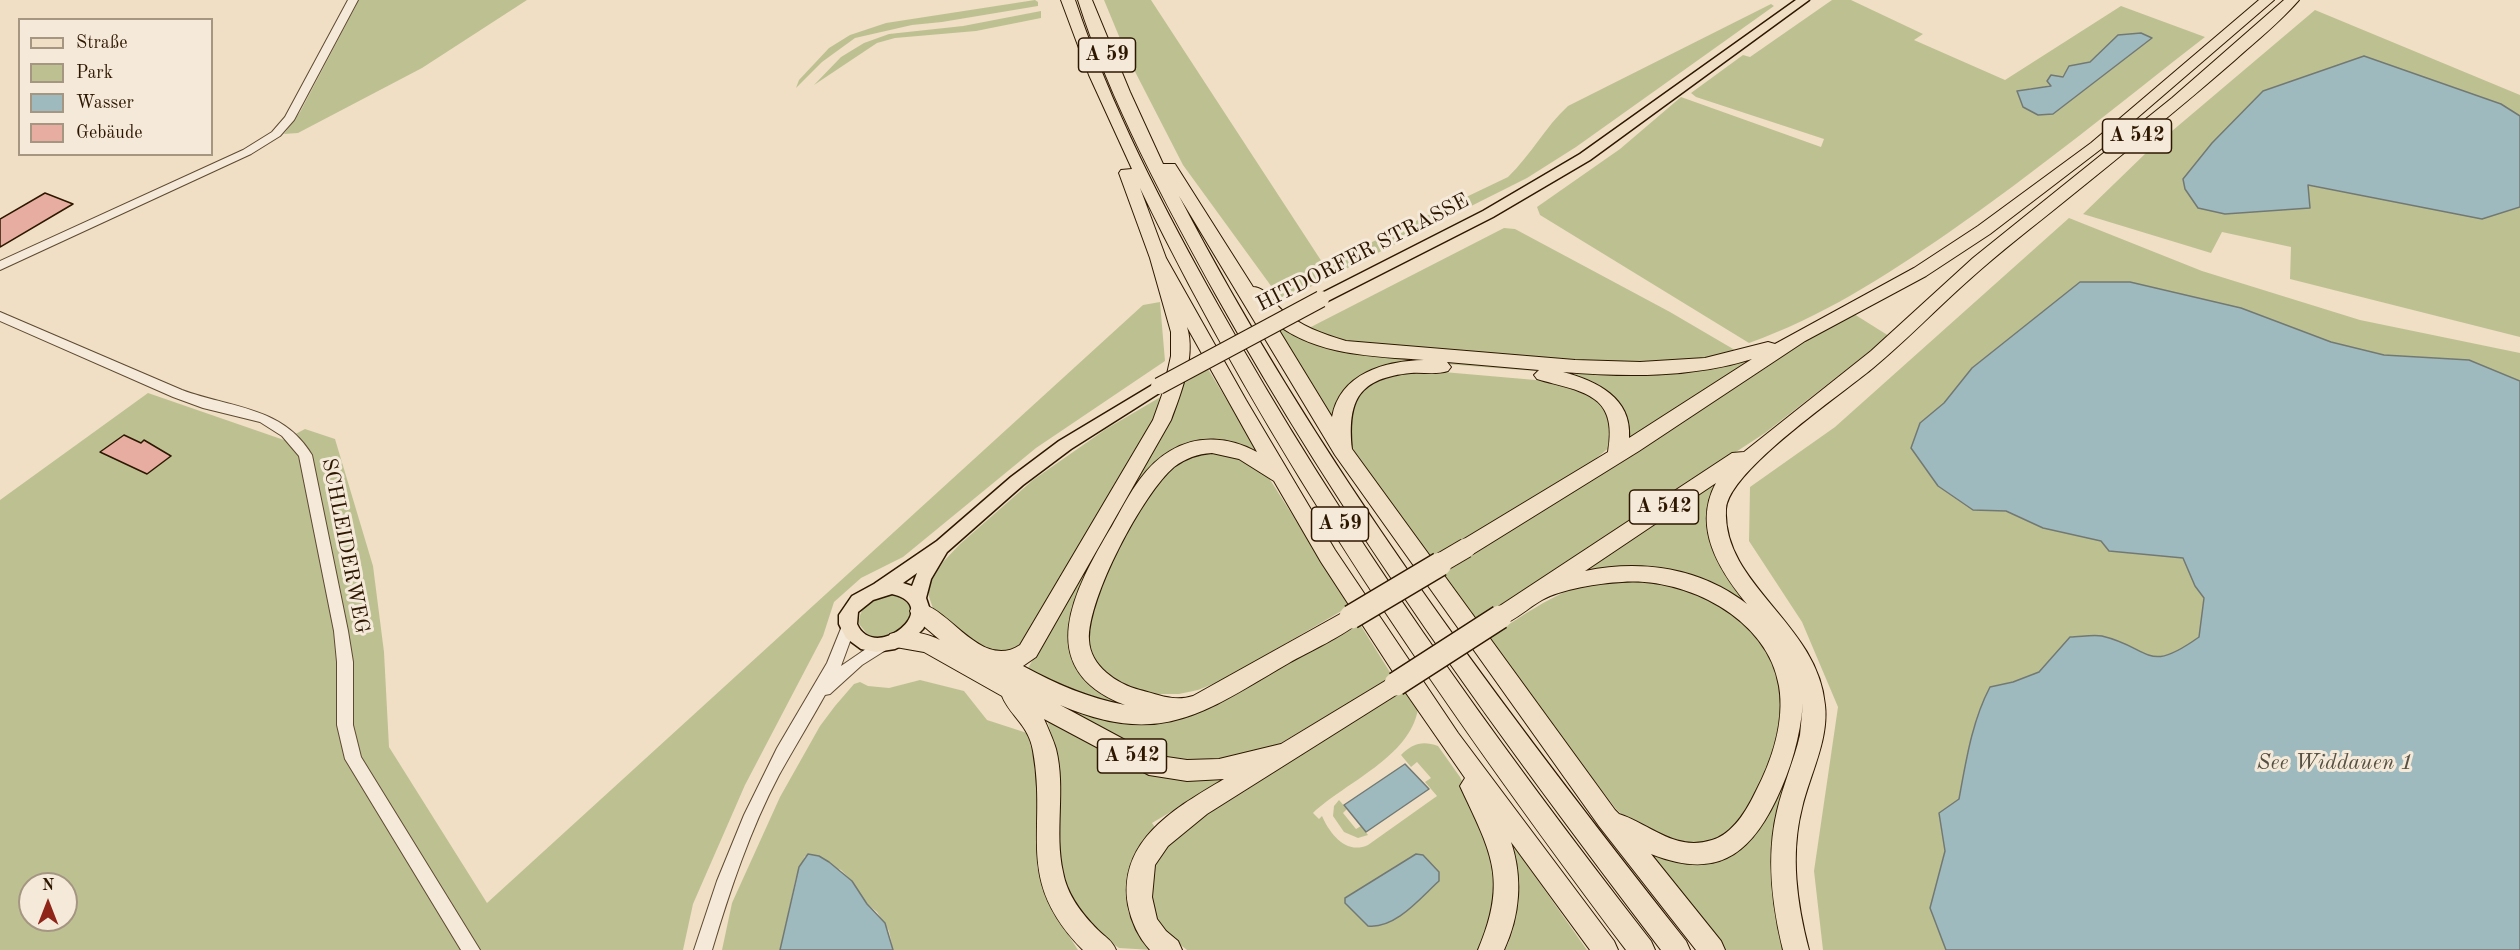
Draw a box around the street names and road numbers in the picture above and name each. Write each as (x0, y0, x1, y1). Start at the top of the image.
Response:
road number: A 59 (1078, 38, 1136, 72)
road number: A 542 (2102, 119, 2172, 153)
street label: HITDORFER STRASSE (1253, 188, 1473, 318)
street label: SCHLEIDERWEG (316, 456, 374, 636)
road number: A 542 (1630, 490, 1698, 524)
road number: A 59 (1312, 507, 1368, 541)
road number: A 542 (1098, 739, 1166, 773)

